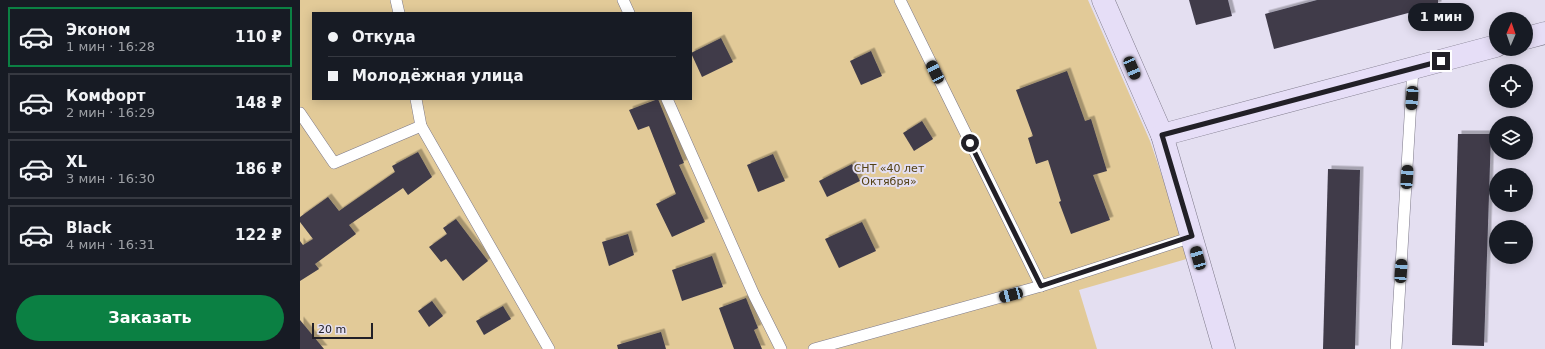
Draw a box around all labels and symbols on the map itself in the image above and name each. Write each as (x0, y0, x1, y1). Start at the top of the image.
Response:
callout: 1 мин (1408, 3, 1474, 31)
north arrow (1489, 12, 1533, 56)
route end (1432, 52, 1450, 70)
car (1122, 55, 1142, 81)
car (924, 59, 946, 85)
car (1405, 86, 1419, 110)
route start (961, 134, 979, 152)
park label: СНТ «40 лет Октября» (854, 162, 925, 188)
car (1400, 165, 1414, 189)
car (1189, 245, 1207, 271)
car (1394, 259, 1408, 283)
car (998, 286, 1024, 304)
scale bar (312, 321, 373, 340)

